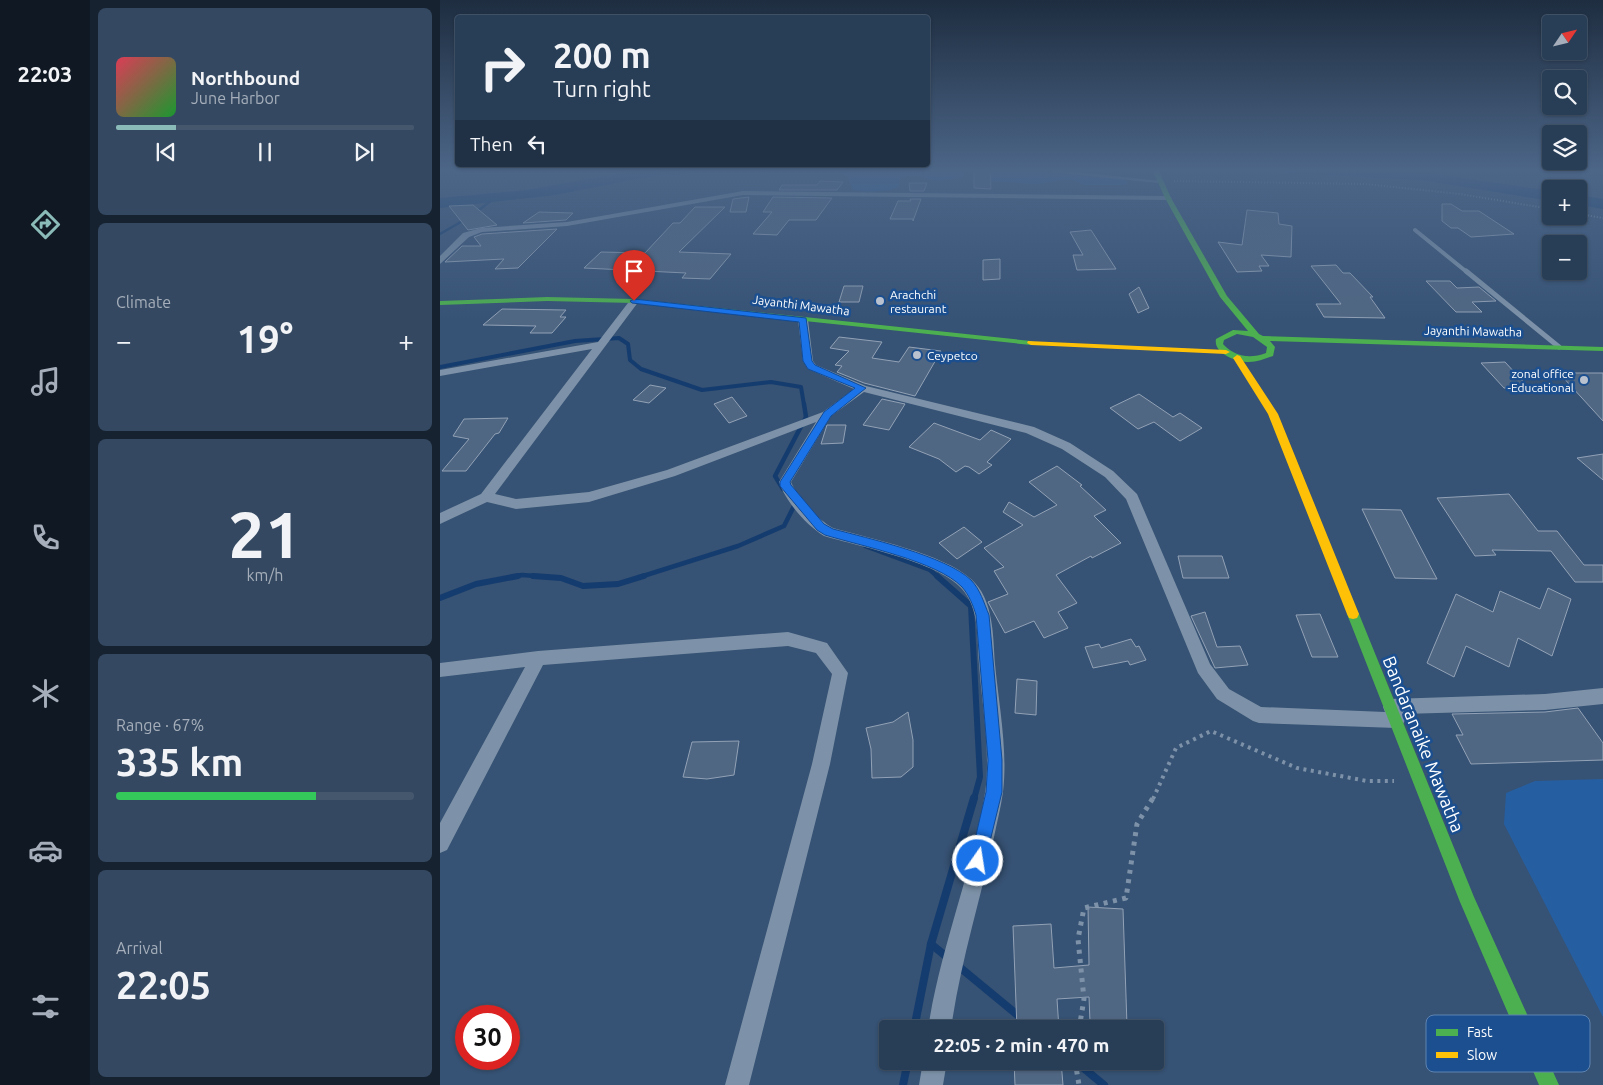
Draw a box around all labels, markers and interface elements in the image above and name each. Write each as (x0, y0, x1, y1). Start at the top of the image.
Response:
north arrow (1542, 15, 1588, 60)
map controls (1542, 15, 1587, 280)
icon: right (470, 35, 535, 100)
text: 200 m (553, 35, 651, 75)
text: 22:03 (17, 61, 73, 86)
text: Northbound (191, 67, 300, 89)
button: search (1542, 70, 1587, 115)
text: Turn right (553, 76, 651, 101)
text: June Harbor (191, 89, 280, 107)
button: layers (1542, 125, 1587, 170)
icon: left (523, 130, 551, 158)
text: Then (470, 133, 513, 155)
icon: previous (152, 138, 180, 166)
icon: pause (251, 138, 279, 166)
icon: next (350, 138, 378, 166)
button: + (1542, 180, 1587, 225)
icon: directions (28, 207, 63, 242)
button: − (1542, 235, 1587, 280)
pin (613, 250, 655, 301)
icon: arrive (620, 257, 648, 285)
place label: Arachchi restaurant (890, 288, 947, 315)
text: Climate (116, 293, 171, 311)
street label: Jayanthi Mawatha (752, 293, 850, 317)
marker: Arachchi restaurant (874, 295, 886, 307)
text: 19° (237, 318, 293, 360)
street label: Jayanthi Mawatha (1424, 324, 1522, 338)
text: − (116, 325, 132, 356)
text: + (398, 325, 414, 356)
marker: Ceypetco (911, 349, 923, 361)
place label: Ceypetco (927, 349, 978, 362)
icon: music (28, 364, 63, 399)
place label: zonal office -Educational (1508, 367, 1574, 394)
marker: zonal office -Educational (1578, 374, 1590, 386)
text: 21 (228, 497, 302, 570)
icon: phone (28, 520, 63, 555)
text: km/h (247, 566, 283, 584)
street label: Bandaranaike Mawatha (1379, 653, 1469, 835)
icon: climate (28, 676, 63, 711)
text: Range · 67% (116, 716, 204, 734)
text: 335 km (116, 741, 243, 783)
icon: car (28, 833, 63, 868)
position arrow (951, 834, 1003, 886)
text: Arrival (116, 939, 163, 957)
text: 22:05 (116, 964, 211, 1006)
icon: filters (28, 989, 63, 1024)
speed limit sign: 30 (455, 1005, 520, 1070)
legend (1426, 1015, 1590, 1072)
text: Fast (1467, 1024, 1493, 1040)
text: 22:05 · 2 min · 470 m (934, 1034, 1109, 1056)
text: Slow (1467, 1047, 1497, 1063)

